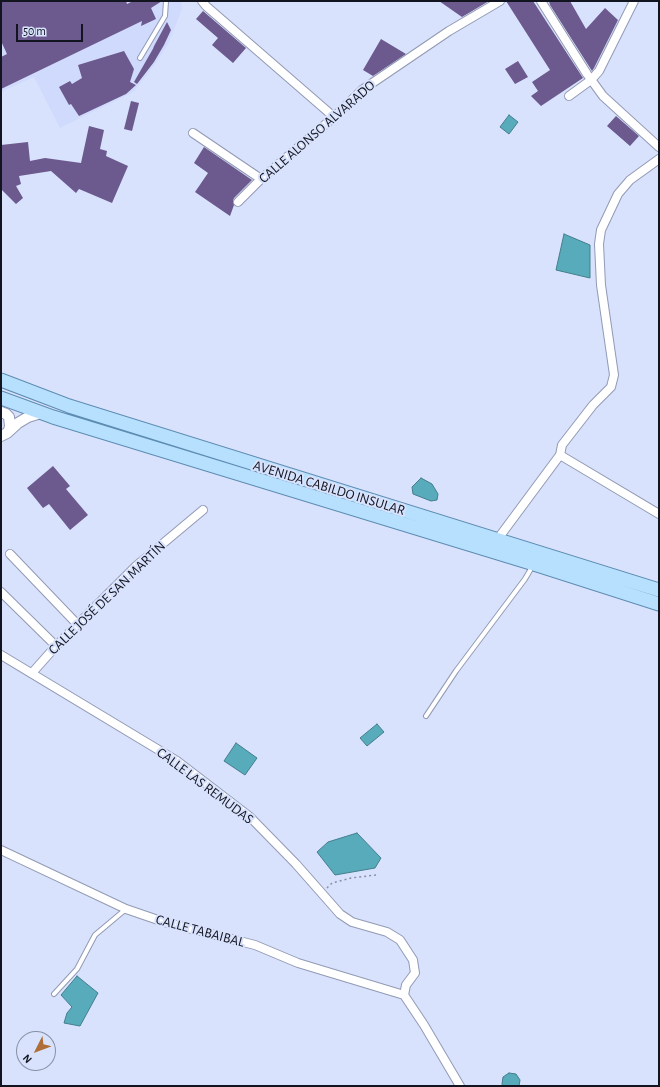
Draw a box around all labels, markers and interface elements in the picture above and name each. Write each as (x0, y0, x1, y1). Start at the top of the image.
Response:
scale bar (18, 16, 85, 42)
text: 50 m (23, 25, 46, 37)
street label: CALLE ALONSO ALVARADO (255, 77, 379, 187)
street label: AVENIDA CABILDO INSULAR (251, 457, 407, 519)
street label: CALLE JOSÉ DE SAN MARTÍN (45, 538, 169, 658)
street label: CALLE LAS REMUDAS (153, 744, 257, 828)
street label: CALLE TABAIBAL (154, 911, 246, 951)
north arrow (16, 1031, 56, 1071)
text: N (21, 1052, 34, 1065)

